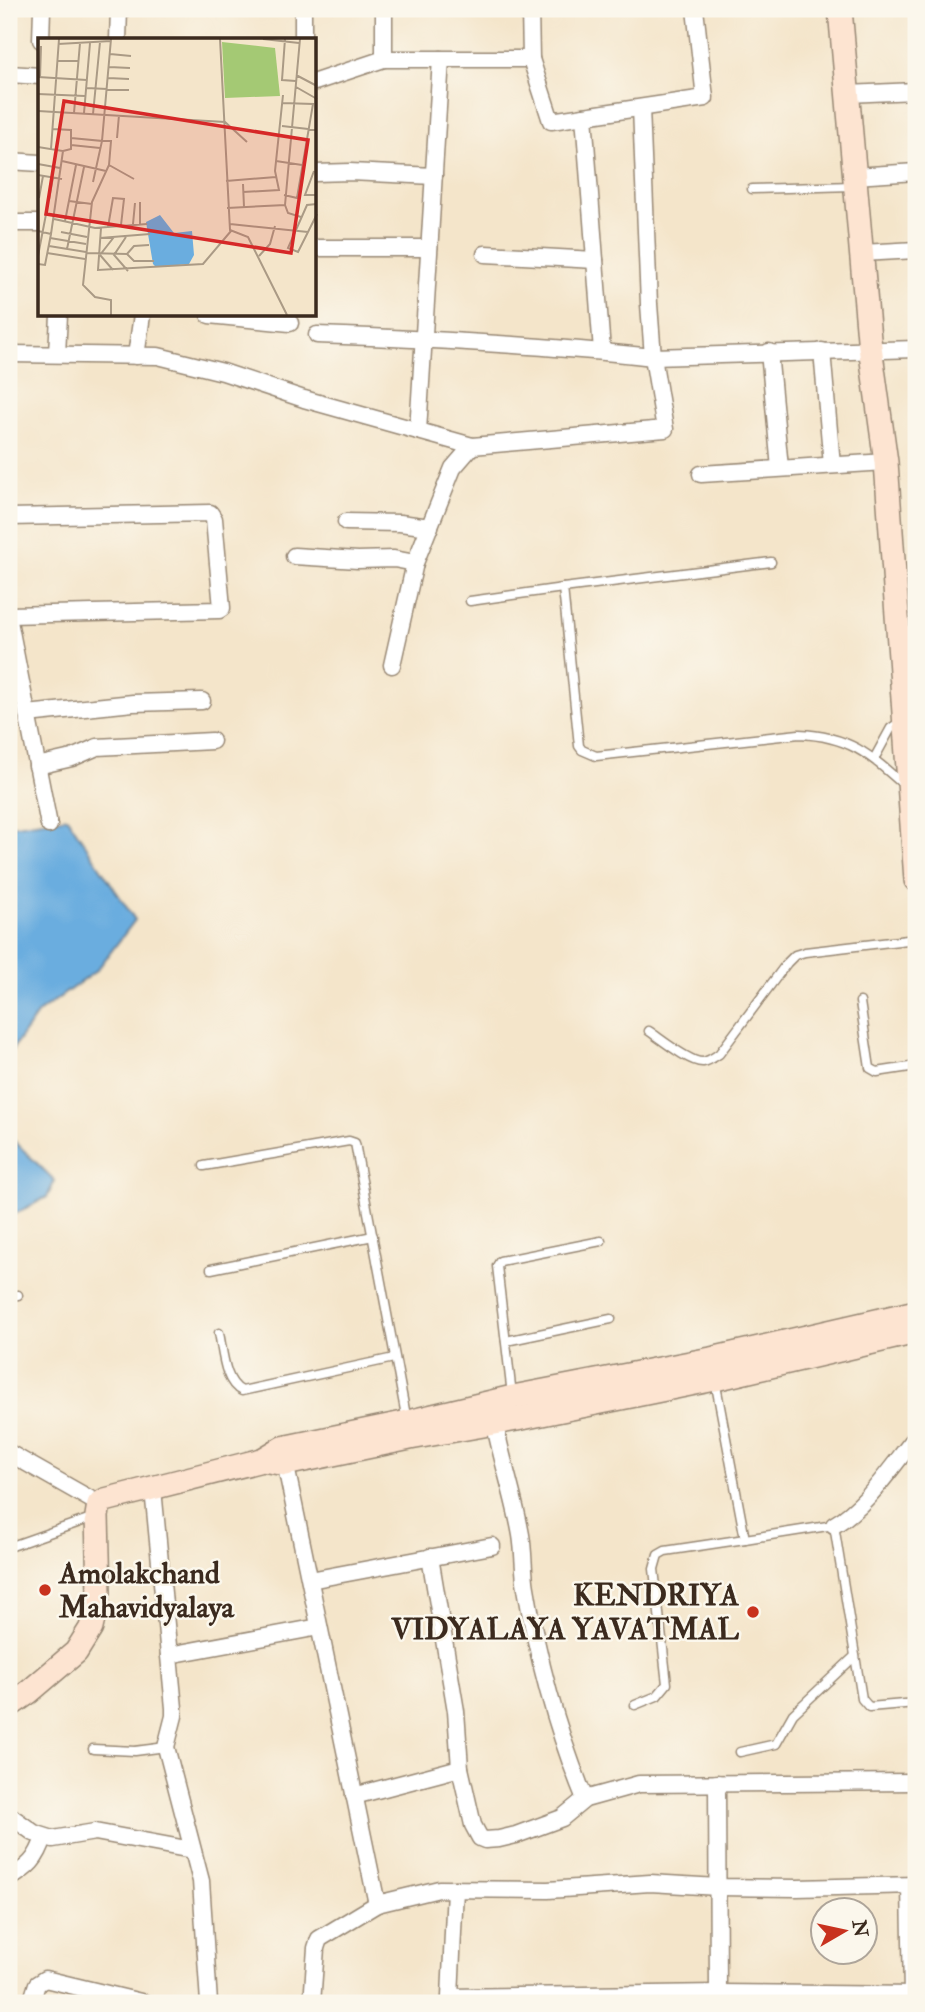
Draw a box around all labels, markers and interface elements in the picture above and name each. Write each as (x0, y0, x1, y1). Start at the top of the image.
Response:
inset map (38, 38, 317, 317)
place label: Amolakchand Mahavidyalaya (57, 1555, 236, 1626)
place label: KENDRIYA VIDYALAYA YAVATMAL (390, 1577, 740, 1648)
marker: Amolakchand Mahavidyalaya (37, 1582, 53, 1598)
marker: KENDRIYA VIDYALAYA YAVATMAL (745, 1604, 761, 1620)
north arrow (810, 1896, 880, 1966)
text: N (846, 1917, 873, 1940)

